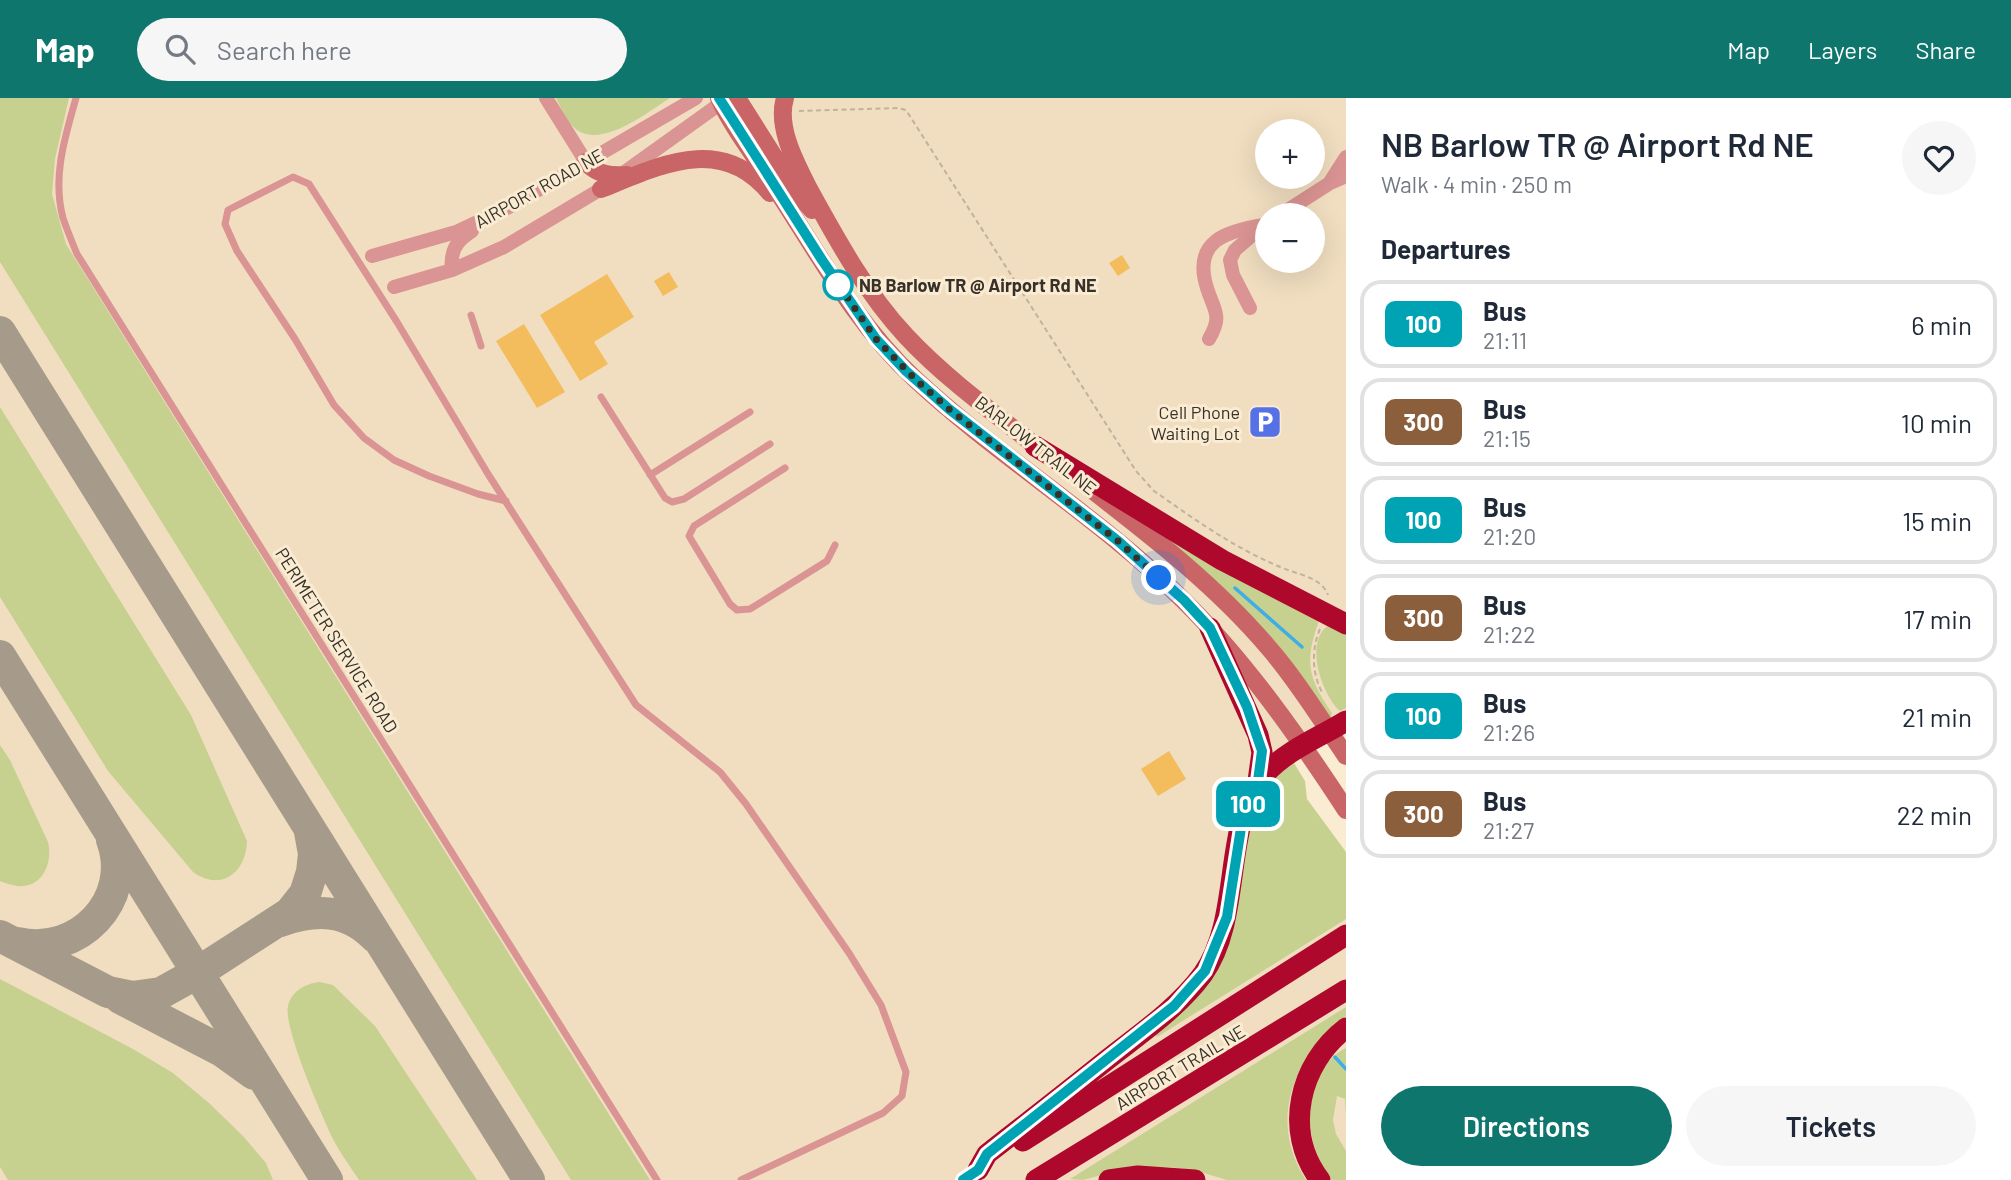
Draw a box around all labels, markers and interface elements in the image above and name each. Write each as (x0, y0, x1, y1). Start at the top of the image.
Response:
search box (137, 18, 627, 81)
text: Map (35, 29, 95, 69)
icon: search (161, 30, 199, 68)
text: Search here (217, 34, 352, 65)
text: Map (1727, 35, 1770, 64)
text: Layers (1808, 35, 1877, 64)
text: Share (1915, 35, 1976, 64)
map controls (1255, 119, 1325, 273)
button: + (1255, 119, 1325, 189)
button: heart (1902, 121, 1976, 195)
text: NB Barlow TR @ Airport Rd NE (1381, 124, 1814, 164)
street label: AIRPORT ROAD NE (471, 143, 607, 233)
text: Walk · 4 min · 250 m (1381, 170, 1572, 198)
button: − (1255, 203, 1325, 273)
text: Departures (1381, 233, 1511, 264)
marker: NB Barlow TR @ Airport Rd NE (823, 270, 853, 300)
place label: NB Barlow TR @ Airport Rd NE (859, 274, 1097, 296)
text: Bus (1483, 295, 1526, 326)
text: 100 (1406, 309, 1441, 338)
text: 6 min (1911, 309, 1972, 340)
text: 21:11 (1483, 326, 1527, 354)
street label: BARLOW TRAIL NE (971, 391, 1101, 499)
text: Bus (1483, 393, 1526, 424)
place label: Cell Phone Waiting Lot (1151, 401, 1240, 444)
parking icon: Cell Phone Waiting Lot (1246, 403, 1284, 441)
text: 300 (1403, 407, 1444, 436)
text: 10 min (1901, 407, 1972, 438)
text: 21:15 (1483, 424, 1531, 452)
text: Bus (1483, 491, 1526, 522)
text: 100 (1406, 505, 1441, 534)
text: 15 min (1902, 505, 1972, 536)
text: 21:20 (1483, 522, 1536, 550)
street label: PERIMETER SERVICE ROAD (271, 543, 403, 737)
your location (1141, 560, 1176, 595)
text: Bus (1483, 589, 1526, 620)
text: 300 (1403, 603, 1444, 632)
text: 17 min (1903, 603, 1972, 634)
text: 21:22 (1483, 620, 1536, 648)
text: Bus (1483, 687, 1526, 718)
text: 100 (1406, 701, 1441, 730)
text: 21 min (1902, 701, 1972, 732)
text: 21:26 (1483, 718, 1535, 746)
line badge: 100 (1208, 781, 1288, 827)
text: Bus (1483, 785, 1526, 816)
text: 100 (1230, 789, 1266, 818)
text: 300 (1403, 799, 1444, 828)
text: 22 min (1897, 799, 1972, 830)
text: 21:27 (1483, 816, 1534, 844)
street label: AIRPORT TRAIL NE (1111, 1020, 1249, 1114)
button: Directions (1381, 1086, 1672, 1166)
button: Tickets (1686, 1086, 1976, 1166)

